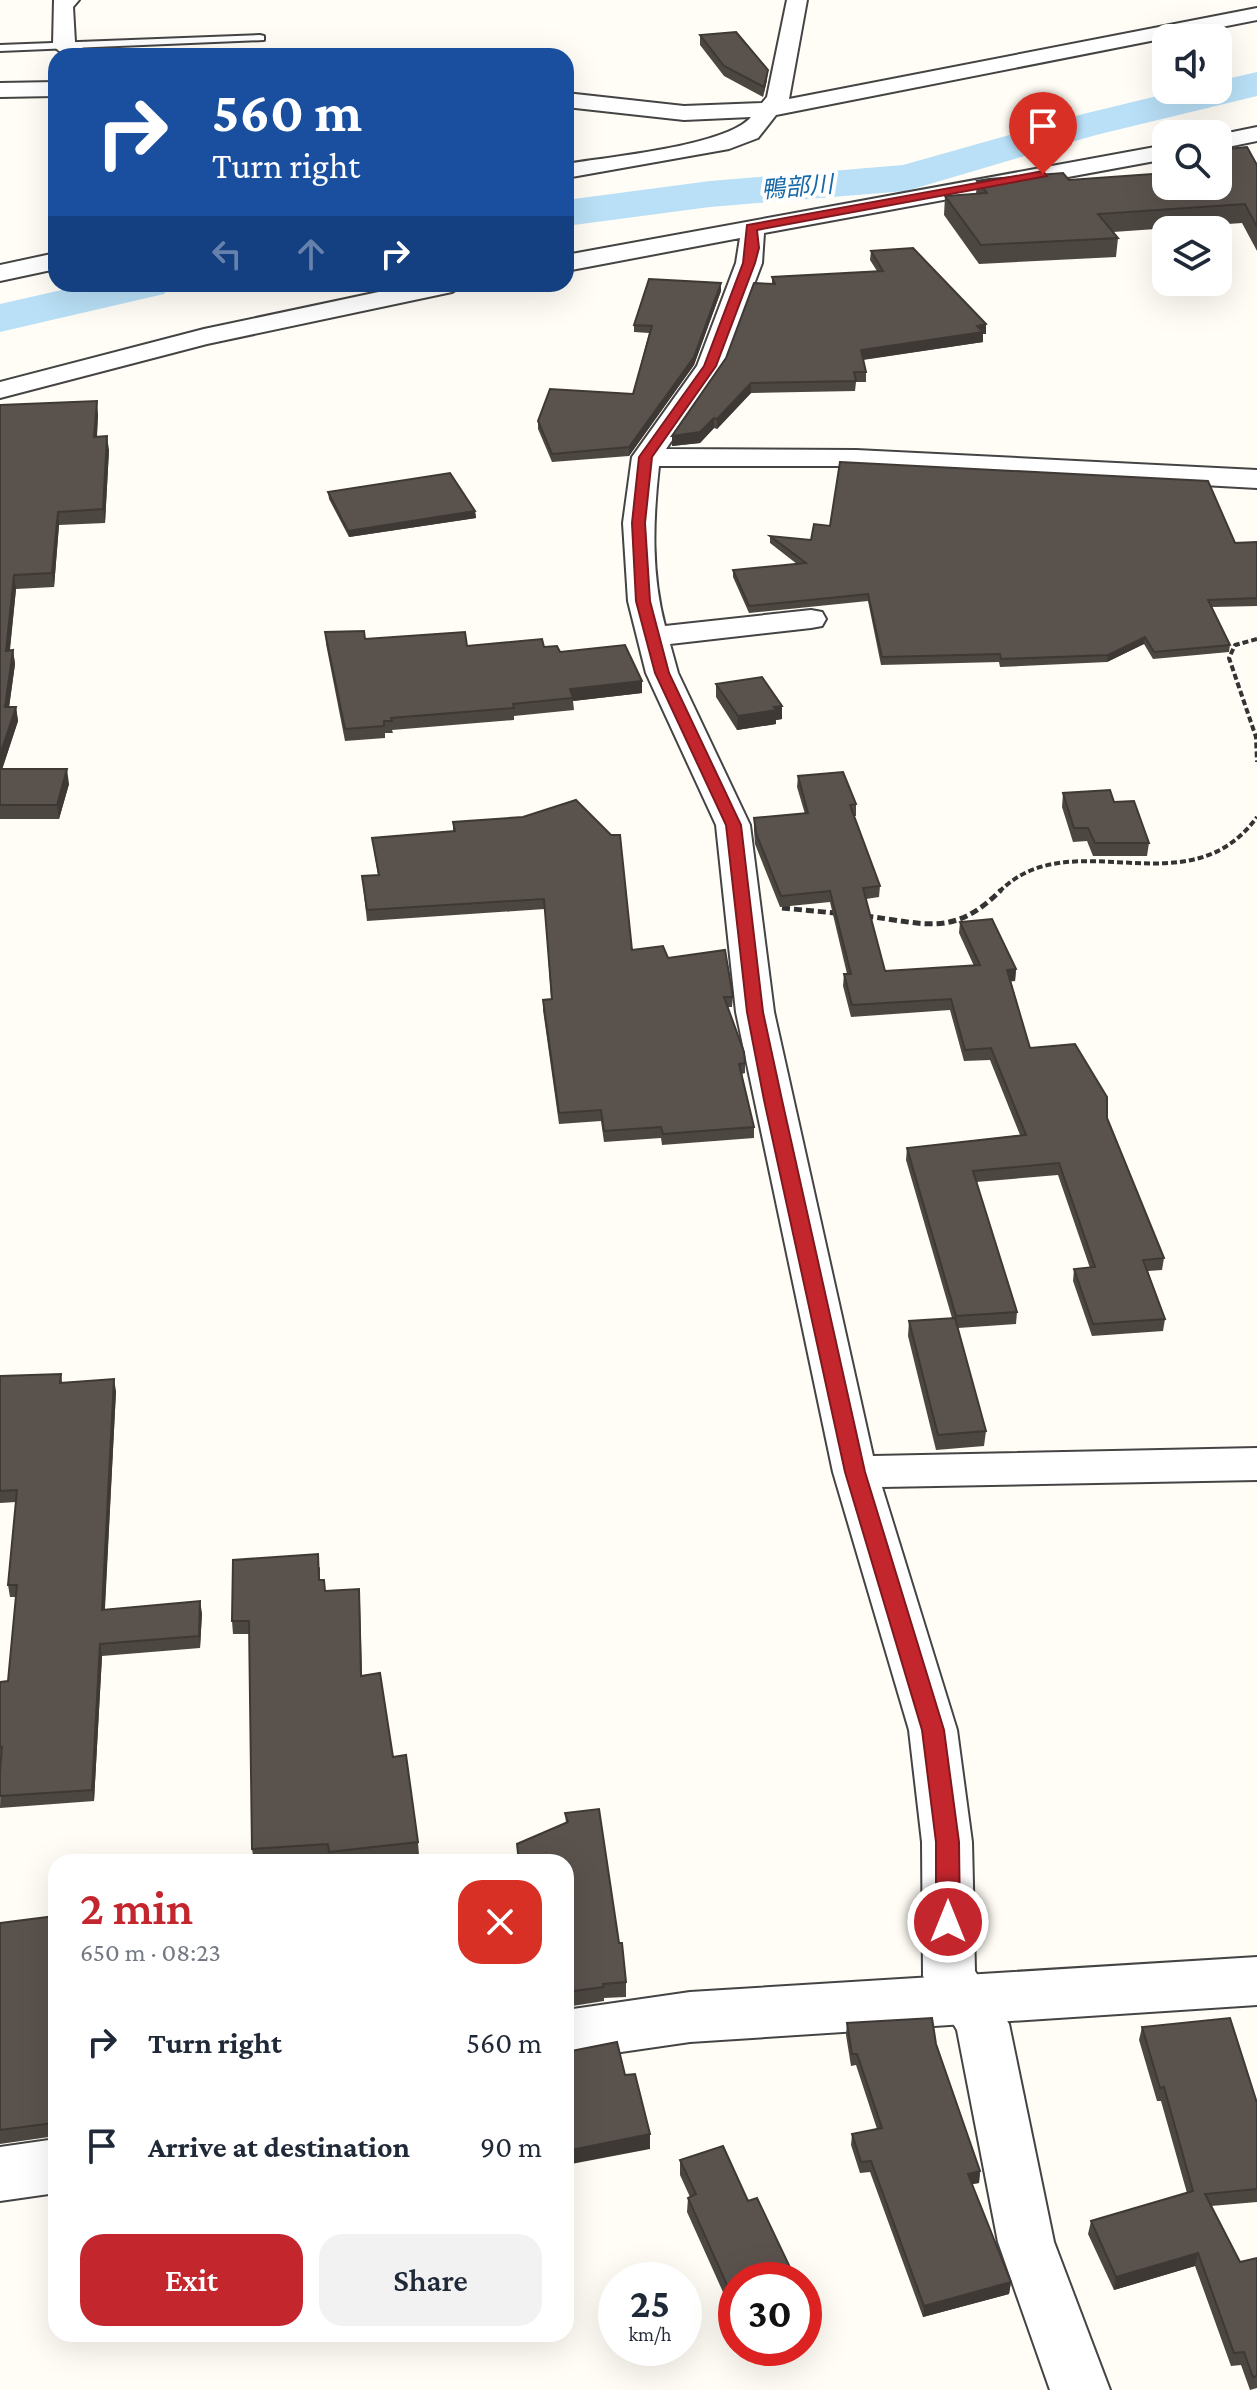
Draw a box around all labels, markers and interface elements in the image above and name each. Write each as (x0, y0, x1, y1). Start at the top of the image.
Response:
map controls (1152, 24, 1232, 296)
button: sound (1152, 24, 1232, 104)
icon: right (80, 80, 184, 184)
text: 560 m (212, 81, 362, 143)
pin (1009, 92, 1077, 174)
icon: arrive (1021, 104, 1065, 148)
button: search (1152, 120, 1232, 200)
text: Turn right (212, 146, 360, 186)
water label: 鴨部川 (760, 170, 837, 203)
button: layers (1152, 216, 1232, 296)
icon: left (205, 232, 249, 276)
icon: ahead (289, 232, 333, 276)
icon: right (373, 232, 417, 276)
button: close (458, 1880, 542, 1964)
position arrow (906, 1880, 990, 1964)
text: 2 min (80, 1881, 193, 1934)
text: 650 m · 08:23 (80, 1938, 221, 1967)
icon: right (80, 2020, 124, 2064)
text: Turn right (148, 2026, 282, 2059)
text: 560 m (466, 2026, 542, 2059)
icon: arrive (80, 2124, 124, 2168)
text: Arrive at destination (148, 2130, 410, 2163)
text: 90 m (480, 2130, 542, 2163)
button: Exit (80, 2234, 303, 2326)
button: Share (319, 2234, 542, 2326)
speed limit sign: 30 (718, 2262, 822, 2366)
text: 25 (630, 2281, 670, 2326)
text: km/h (628, 2323, 672, 2345)

